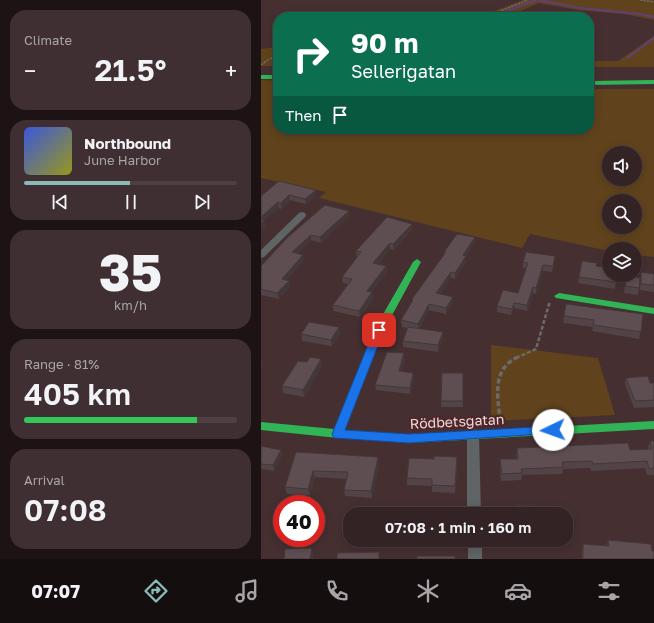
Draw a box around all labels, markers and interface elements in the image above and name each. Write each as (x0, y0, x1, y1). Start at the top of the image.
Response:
text: 90 m (351, 26, 418, 59)
icon: right (285, 28, 337, 80)
text: Climate (24, 32, 72, 48)
text: 21.5° (94, 52, 167, 88)
text: − (24, 57, 36, 84)
text: + (225, 57, 237, 84)
text: Sellerigatan (351, 60, 456, 82)
icon: arrive (329, 104, 351, 126)
text: Then (285, 106, 321, 124)
text: Northbound (84, 134, 171, 152)
map controls (602, 146, 642, 282)
button: sound (602, 146, 642, 186)
text: June Harbor (84, 152, 161, 168)
icon: previous (49, 191, 71, 213)
icon: pause (120, 191, 142, 213)
icon: next (191, 191, 213, 213)
button: search (602, 194, 642, 234)
text: 35 (99, 240, 162, 302)
button: layers (602, 242, 642, 282)
text: km/h (114, 297, 147, 313)
pin (362, 313, 396, 347)
icon: arrive (368, 319, 390, 341)
text: Range · 81% (24, 356, 99, 372)
text: 405 km (24, 376, 131, 412)
position arrow (532, 409, 574, 451)
street label: Rödbetsgatan (409, 410, 505, 432)
text: Arrival (24, 472, 65, 488)
text: 07:08 (24, 492, 107, 528)
speed limit sign: 40 (273, 495, 325, 547)
text: 07:08 · 1 min · 160 m (385, 518, 531, 536)
icon: directions (142, 577, 170, 605)
icon: music (233, 577, 261, 605)
icon: phone (323, 577, 351, 605)
icon: climate (414, 577, 442, 605)
icon: car (504, 577, 532, 605)
icon: filters (595, 577, 623, 605)
text: 07:07 (31, 580, 80, 602)

